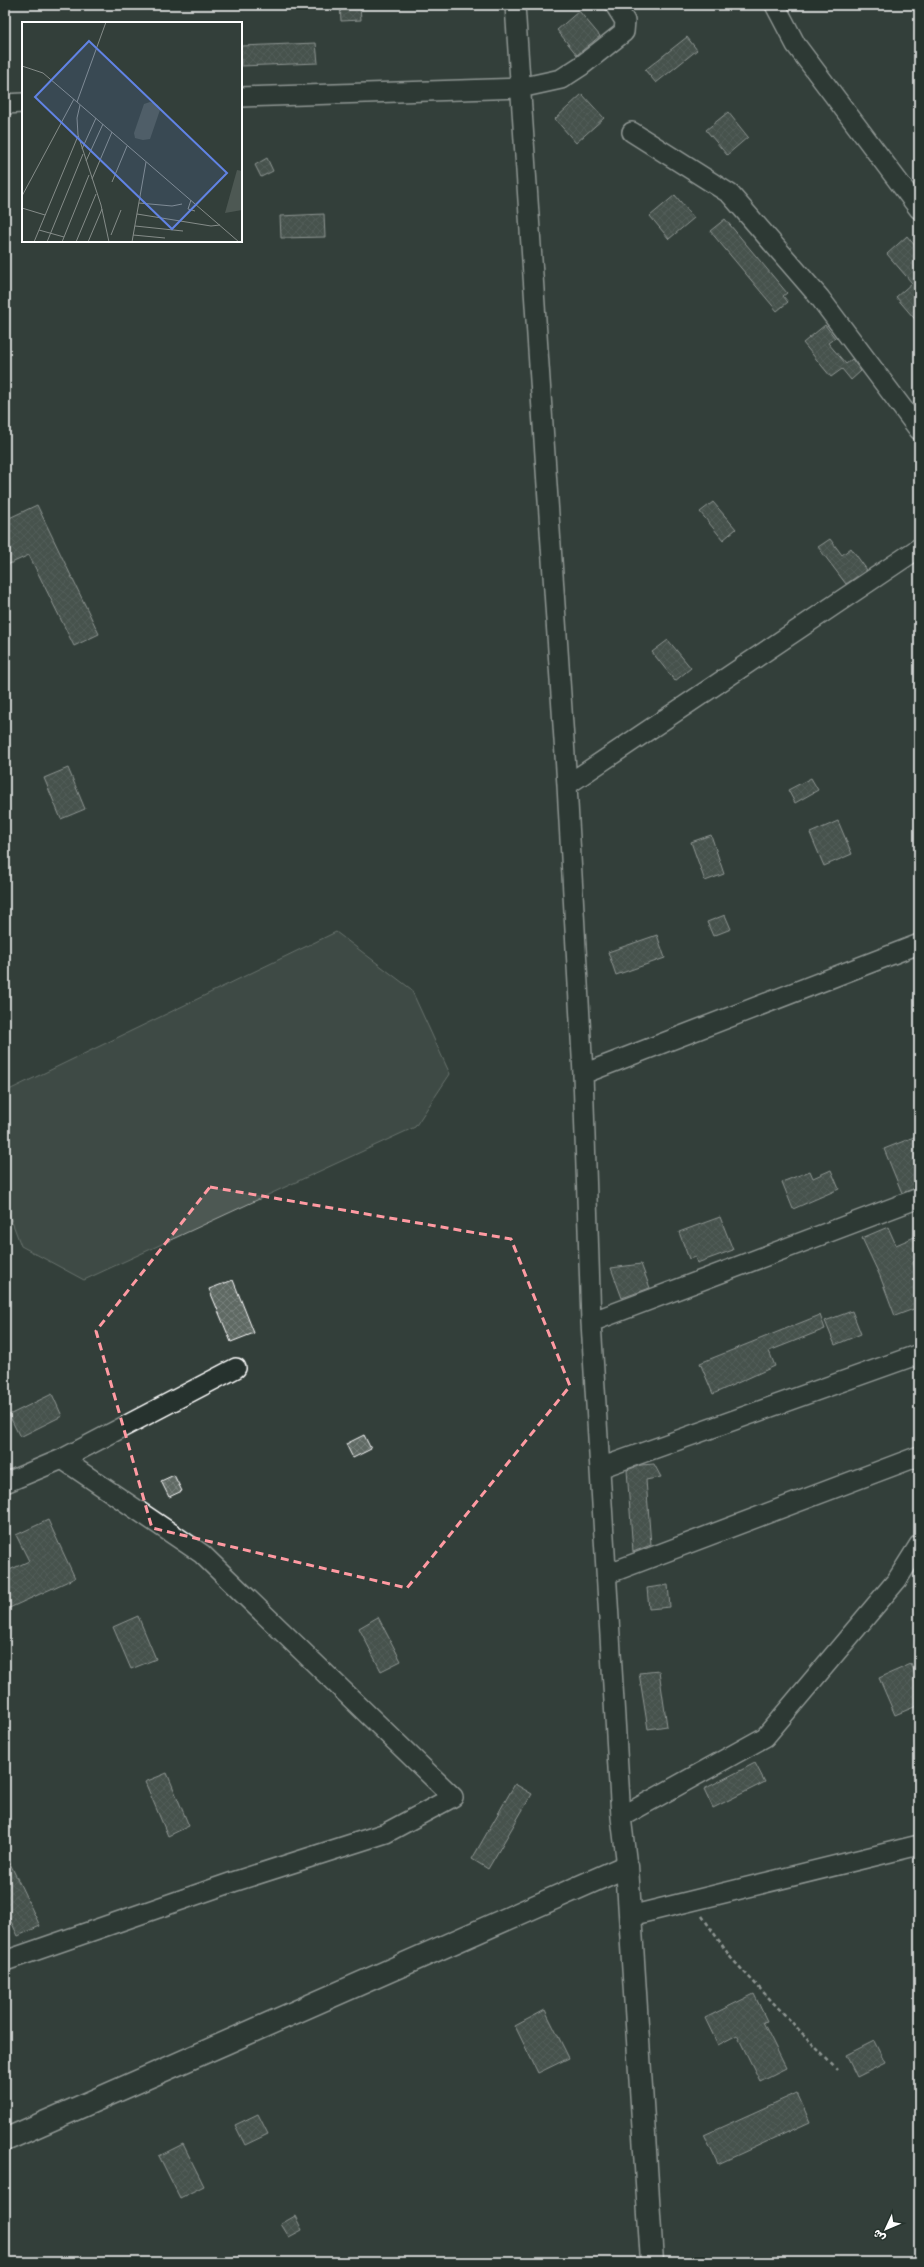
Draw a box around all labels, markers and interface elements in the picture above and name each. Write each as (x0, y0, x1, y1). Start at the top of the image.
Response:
inset map (22, 22, 242, 242)
north arrow (866, 2209, 906, 2249)
text: ش (870, 2226, 889, 2245)

